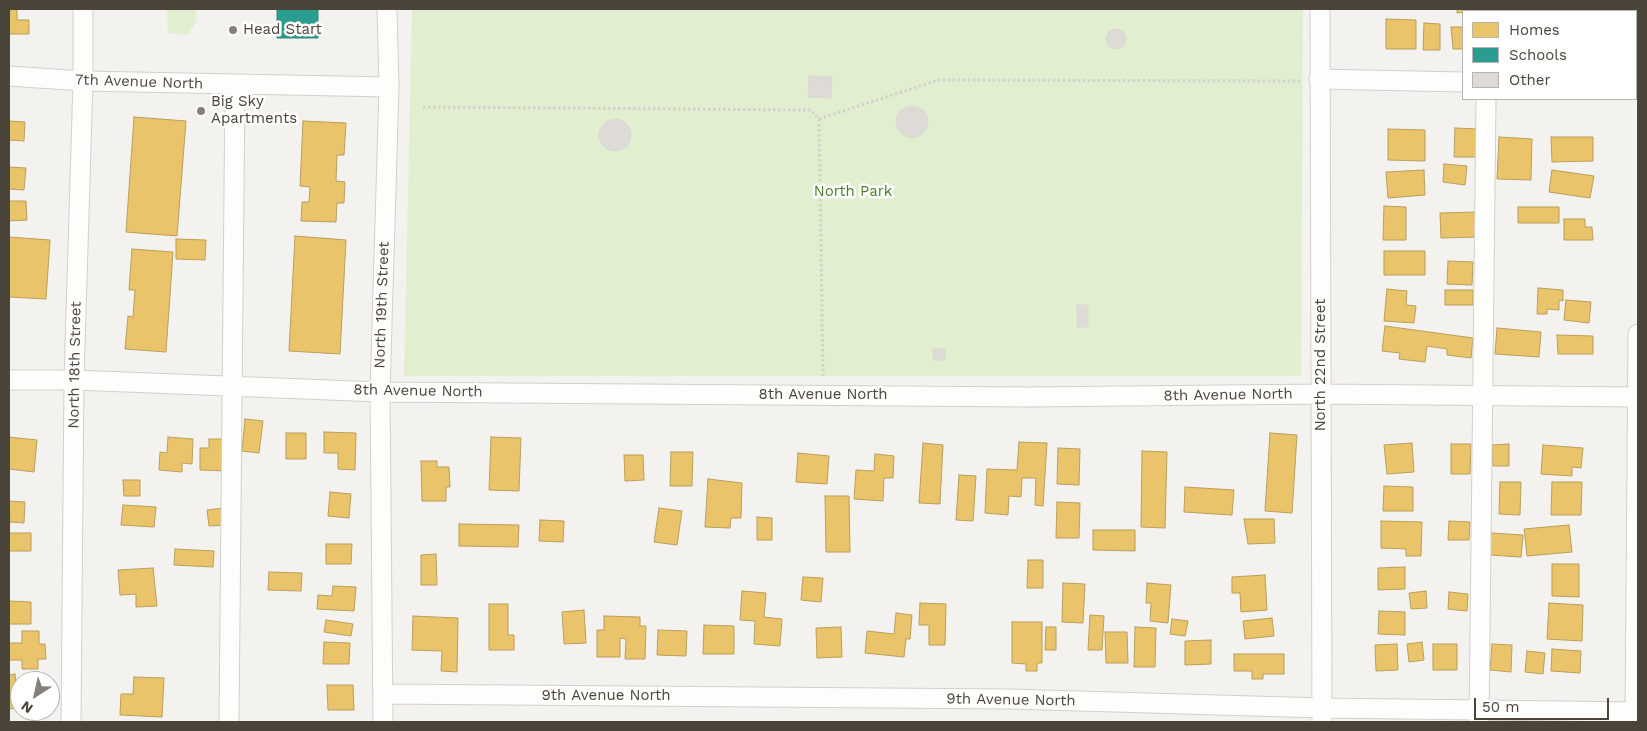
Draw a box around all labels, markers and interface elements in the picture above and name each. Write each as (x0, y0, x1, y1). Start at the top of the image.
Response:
legend (1462, 10, 1637, 100)
place label: Head Start (243, 21, 322, 39)
text: Homes (1509, 21, 1560, 39)
marker: Head Start (227, 24, 239, 36)
text: Schools (1509, 46, 1567, 64)
street label: 7th Avenue North (75, 71, 203, 93)
text: Other (1509, 71, 1551, 89)
place label: Big Sky Apartments (211, 93, 297, 128)
marker: Big Sky Apartments (195, 105, 207, 117)
park label: North Park (814, 183, 892, 201)
street label: North 19th Street (371, 241, 393, 369)
street label: North 22nd Street (1312, 299, 1330, 431)
street label: North 18th Street (65, 301, 85, 429)
street label: 8th Avenue North (353, 381, 483, 401)
street label: 8th Avenue North (1163, 385, 1293, 405)
street label: 8th Avenue North (758, 386, 888, 404)
north arrow (10, 671, 60, 721)
street label: 9th Avenue North (541, 687, 671, 705)
scale bar (1477, 688, 1612, 720)
street label: 9th Avenue North (946, 690, 1076, 710)
text: N (18, 698, 36, 717)
text: 50 m (1482, 698, 1519, 716)

